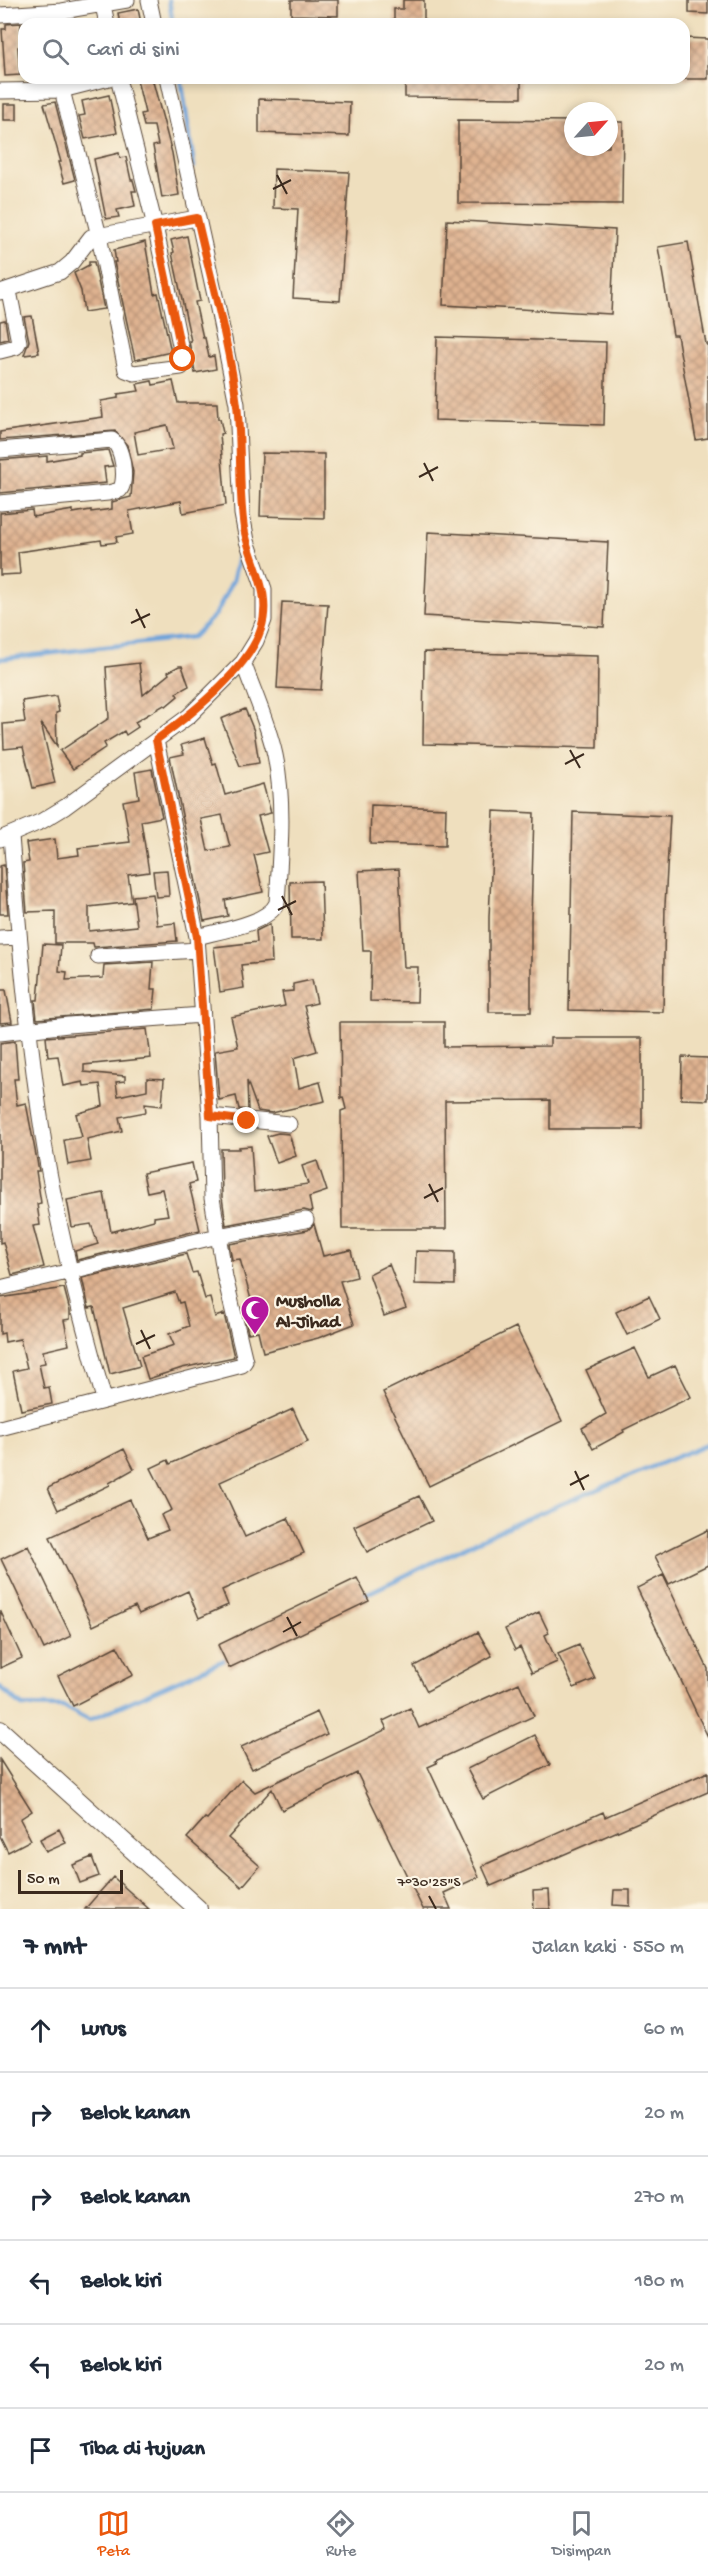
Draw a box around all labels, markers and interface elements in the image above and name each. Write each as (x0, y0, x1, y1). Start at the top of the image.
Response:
search box (18, 18, 690, 84)
icon: search (39, 35, 72, 68)
text: Cari di sini (87, 38, 180, 64)
north arrow (564, 102, 618, 156)
route start (169, 345, 195, 371)
route end (233, 1107, 259, 1133)
place label: Musholla Al-Jihad (275, 1292, 342, 1334)
mosque icon: Musholla Al-Jihad (239, 1294, 271, 1336)
scale bar (18, 1867, 123, 1894)
text: 50 m (27, 1871, 60, 1890)
text: 7°30'25"S (396, 1874, 461, 1892)
text: 7 mnt (24, 1933, 85, 1964)
text: Jalan kaki · 550 m (532, 1937, 684, 1960)
icon: ahead (24, 2014, 57, 2047)
text: Lurus (81, 2017, 126, 2043)
text: 60 m (644, 2019, 684, 2042)
icon: right (24, 2098, 57, 2131)
text: Belok kanan (81, 2101, 190, 2127)
text: 20 m (644, 2103, 684, 2126)
icon: right (24, 2182, 57, 2215)
text: Belok kanan (81, 2185, 190, 2211)
text: 270 m (634, 2187, 684, 2210)
icon: left (24, 2266, 57, 2299)
text: Belok kiri (81, 2269, 162, 2295)
text: 180 m (635, 2271, 684, 2294)
icon: left (24, 2350, 57, 2383)
text: Belok kiri (81, 2353, 162, 2379)
text: 20 m (644, 2355, 684, 2378)
icon: arrive (24, 2434, 57, 2467)
text: Tiba di tujuan (81, 2437, 205, 2463)
tab: Peta (97, 2507, 130, 2562)
tab: Rute (324, 2507, 357, 2562)
tab: Disimpan (552, 2507, 611, 2562)

